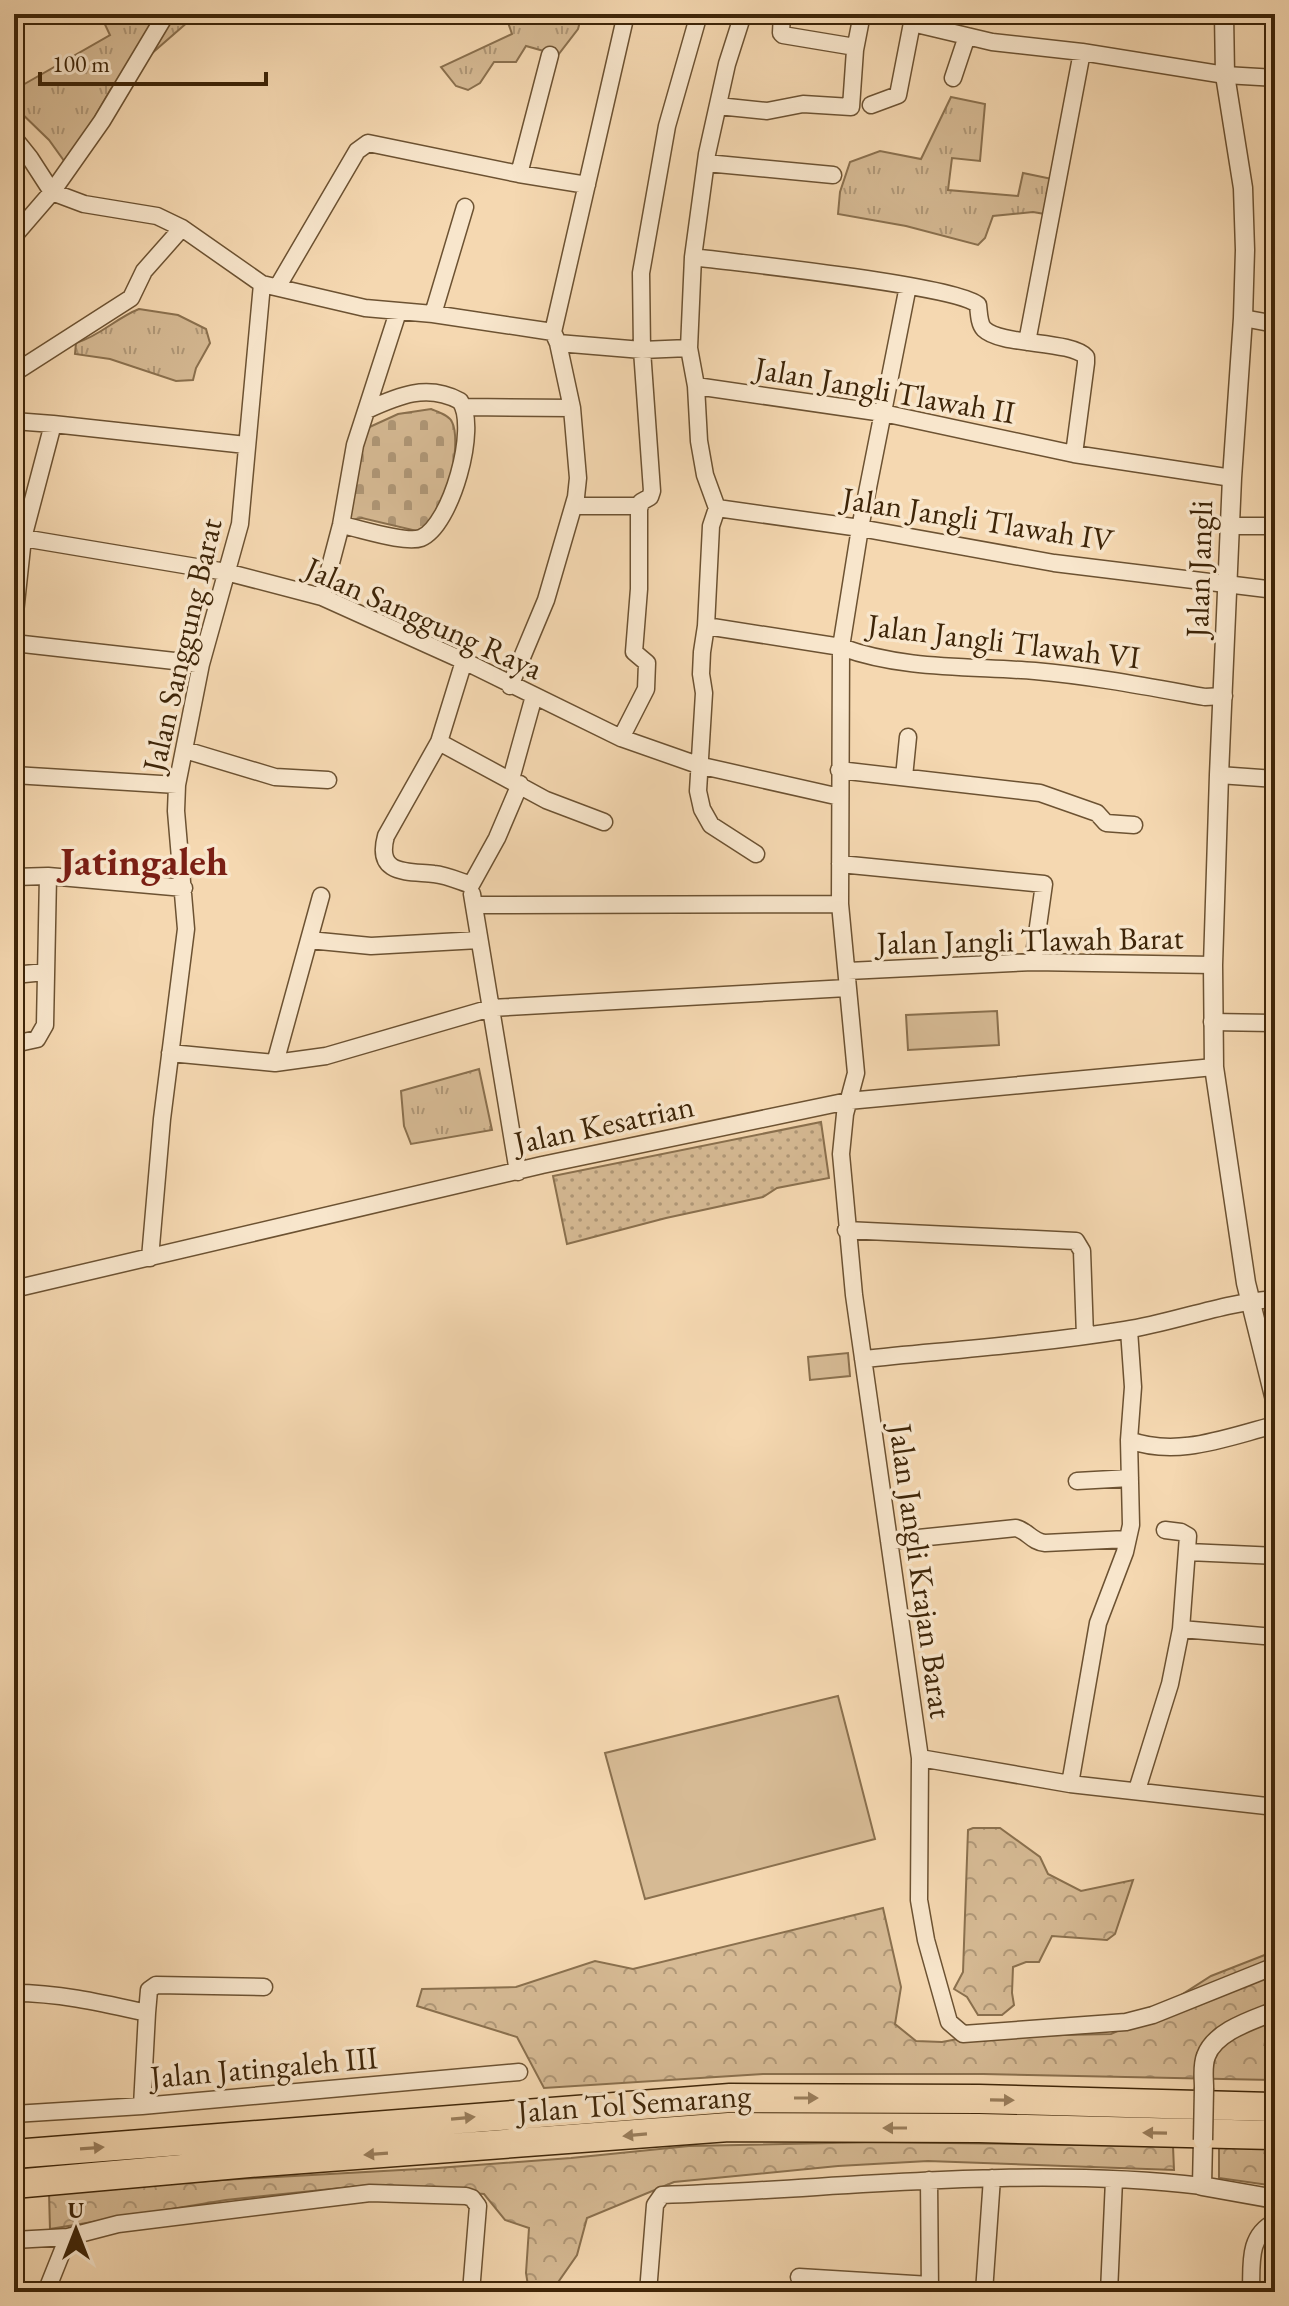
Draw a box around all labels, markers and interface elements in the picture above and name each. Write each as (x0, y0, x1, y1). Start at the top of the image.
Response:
scale bar (40, 36, 266, 86)
text: 100 m (52, 48, 110, 79)
street label: Jalan Jangli Tlawah II (748, 346, 1019, 434)
street label: Jalan Jangli Tlawah IV (836, 476, 1117, 561)
street label: Jalan Jangli (1176, 499, 1222, 641)
street label: Jalan Sanggung Barat (132, 514, 232, 779)
street label: Jalan Sanggung Raya (296, 546, 549, 689)
street label: Jalan Jangli Tlawah VI (862, 603, 1143, 679)
district label: Jatingaleh (56, 835, 228, 887)
street label: Jalan Jangli Tlawah Barat (873, 916, 1184, 964)
street label: Jalan Kesatrian (507, 1084, 698, 1164)
street label: Jalan Jangli Krajan Barat (879, 1418, 962, 1721)
street label: Jalan Jatingaleh III (146, 2036, 380, 2098)
street label: Jalan Tol Semarang (513, 2074, 753, 2132)
one-way arrow (794, 2092, 819, 2104)
one-way arrow (990, 2093, 1015, 2106)
one-way arrow (450, 2111, 475, 2124)
one-way arrow (882, 2122, 907, 2134)
one-way arrow (1142, 2126, 1167, 2139)
one-way arrow (622, 2129, 647, 2142)
one-way arrow (80, 2141, 105, 2154)
one-way arrow (363, 2148, 388, 2161)
north arrow (36, 2190, 116, 2270)
text: U (68, 2196, 85, 2225)

